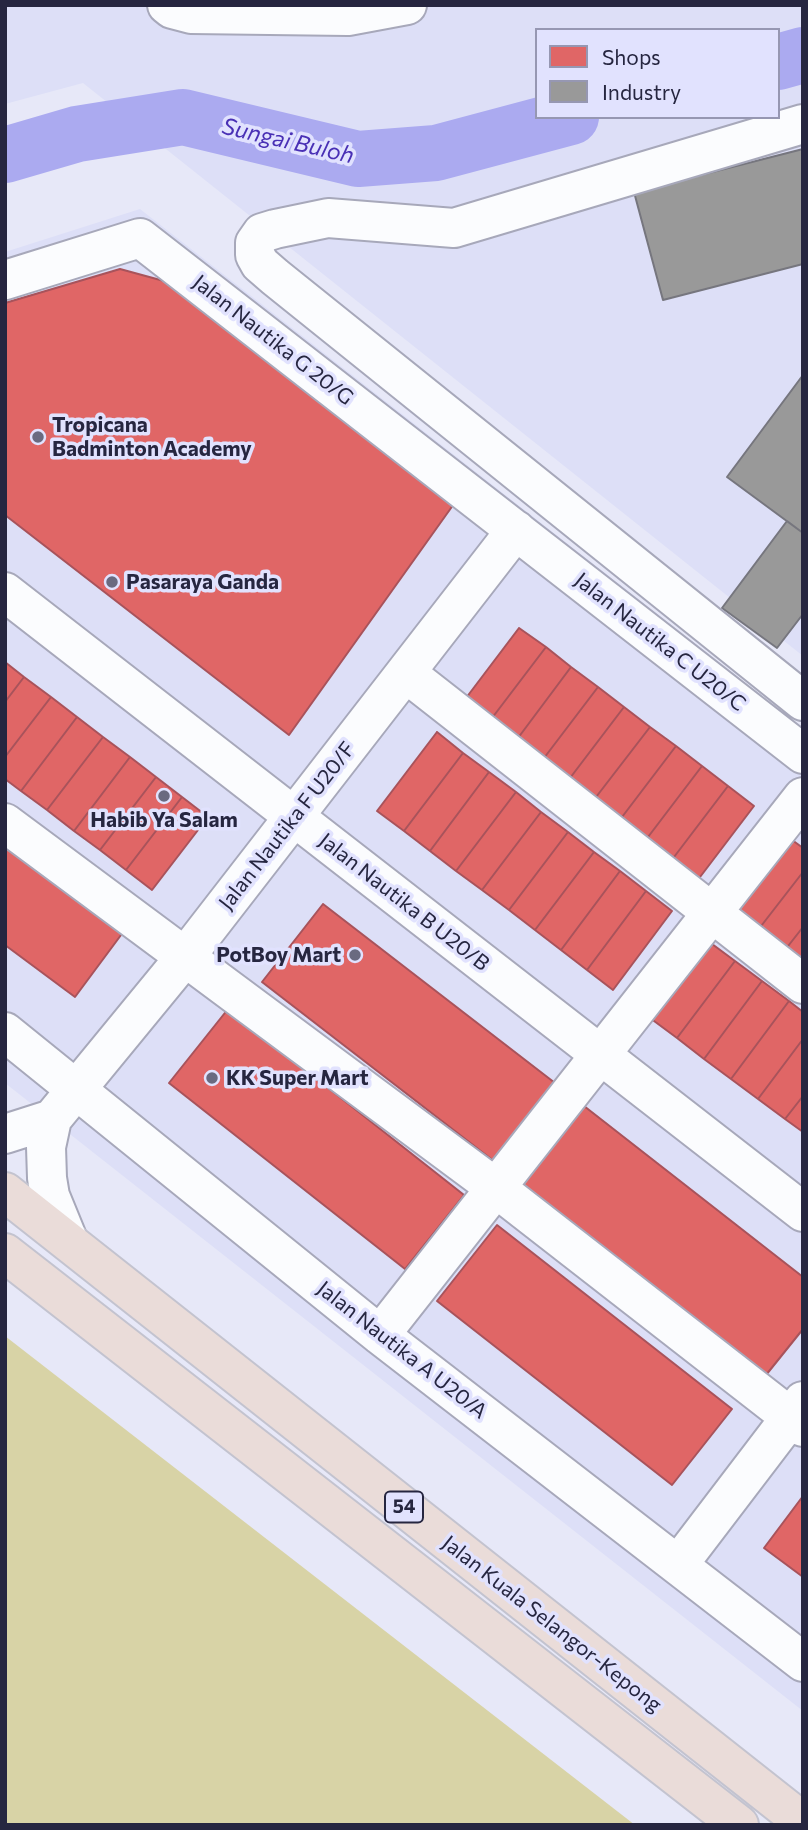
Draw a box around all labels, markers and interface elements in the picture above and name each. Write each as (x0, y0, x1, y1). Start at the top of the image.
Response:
legend (535, 28, 780, 119)
text: Shops (602, 44, 661, 69)
text: Industry (602, 79, 681, 104)
water label: Sungai Buloh (219, 112, 357, 170)
street label: Jalan Nautika G 20/G (188, 269, 358, 411)
place label: Tropicana Badminton Academy (52, 412, 252, 462)
marker: Tropicana Badminton Academy (30, 429, 46, 445)
street label: Jalan Nautika C U20/C (569, 567, 751, 717)
place label: Pasaraya Ganda (126, 569, 279, 595)
marker: Pasaraya Ganda (104, 574, 120, 590)
street label: Jalan Nautika F U20/F (214, 737, 360, 915)
marker: Habib Ya Salam (156, 788, 172, 804)
place label: Habib Ya Salam (90, 807, 238, 833)
street label: Jalan Nautika B U20/B (314, 828, 494, 976)
place label: PotBoy Mart (216, 942, 341, 968)
marker: PotBoy Mart (347, 947, 363, 963)
place label: KK Super Mart (226, 1065, 369, 1091)
marker: KK Super Mart (204, 1070, 220, 1086)
street label: Jalan Nautika A U20/A (312, 1276, 492, 1424)
road number: 54 (385, 1492, 423, 1522)
street label: Jalan Kuala Selangor-Kepong (437, 1530, 667, 1718)

